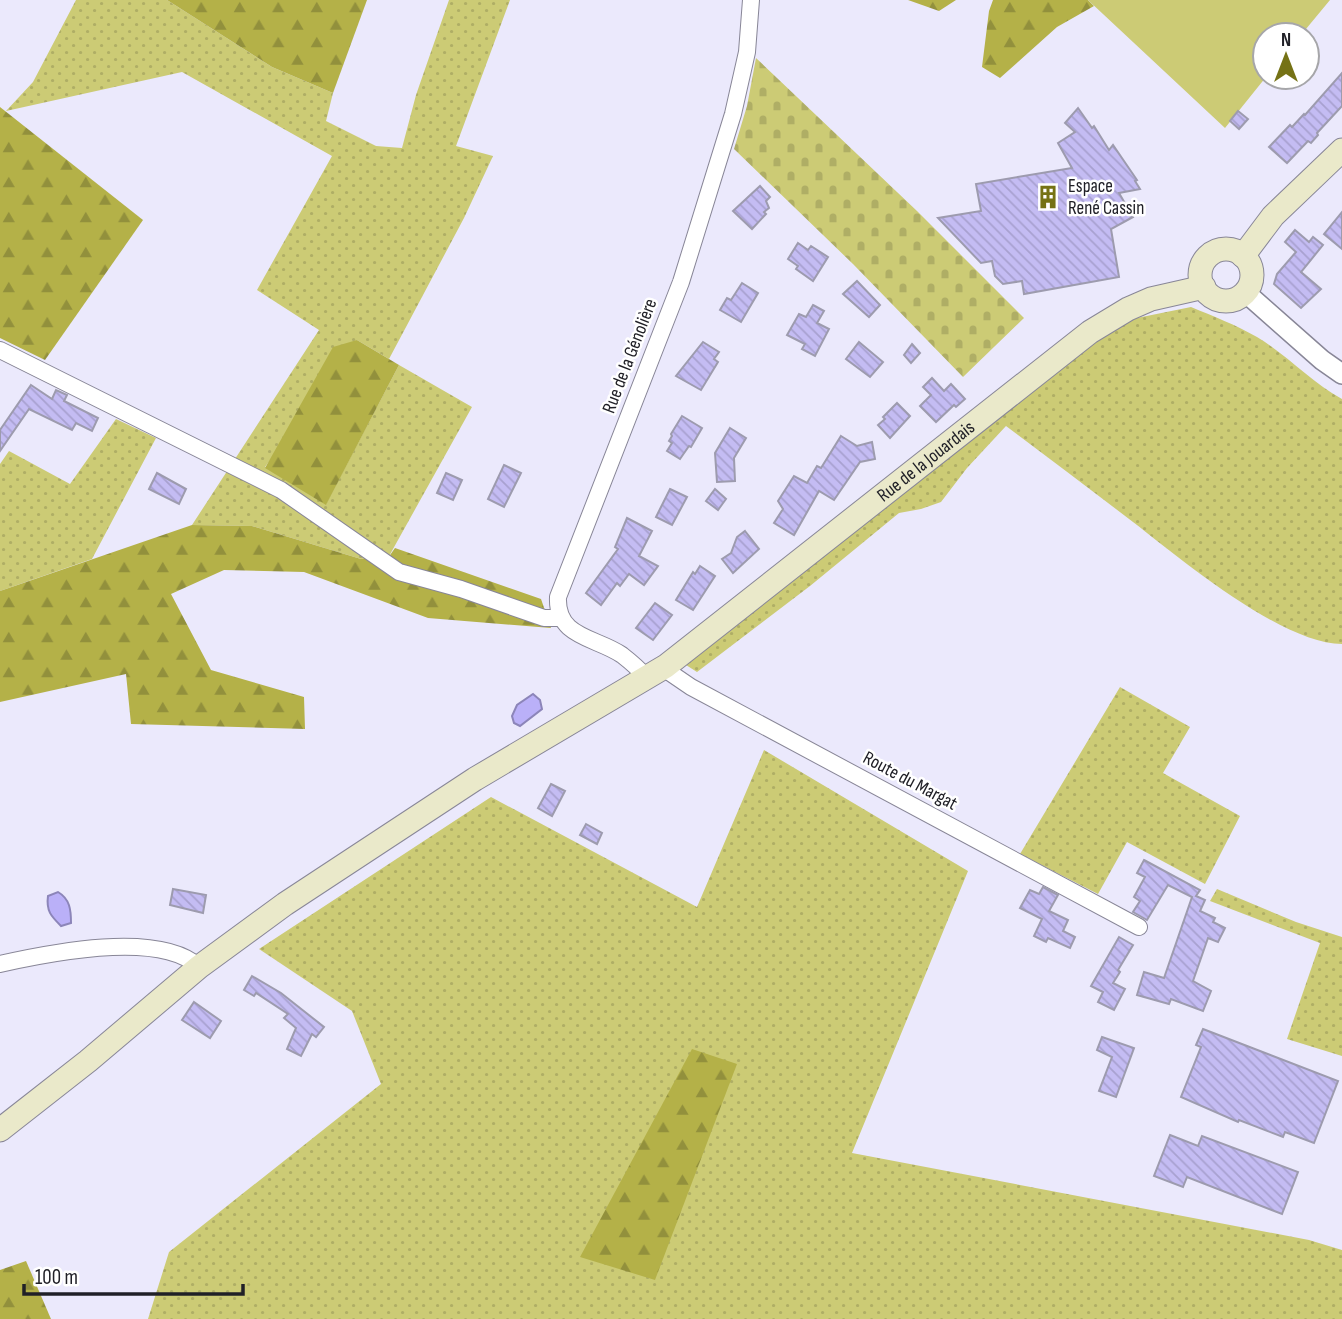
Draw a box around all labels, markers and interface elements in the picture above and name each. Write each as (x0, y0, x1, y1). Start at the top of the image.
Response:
north arrow (1251, 21, 1321, 91)
text: N (1281, 29, 1291, 52)
place label: Espace René Cassin (1068, 175, 1144, 220)
building icon: Espace René Cassin (1034, 183, 1062, 211)
street label: Rue de la Génolière (598, 295, 662, 417)
street label: Rue de la Jouardais (872, 416, 979, 507)
street label: Route du Margat (859, 747, 961, 816)
scale bar (24, 1252, 243, 1296)
text: 100 m (35, 1265, 78, 1290)

